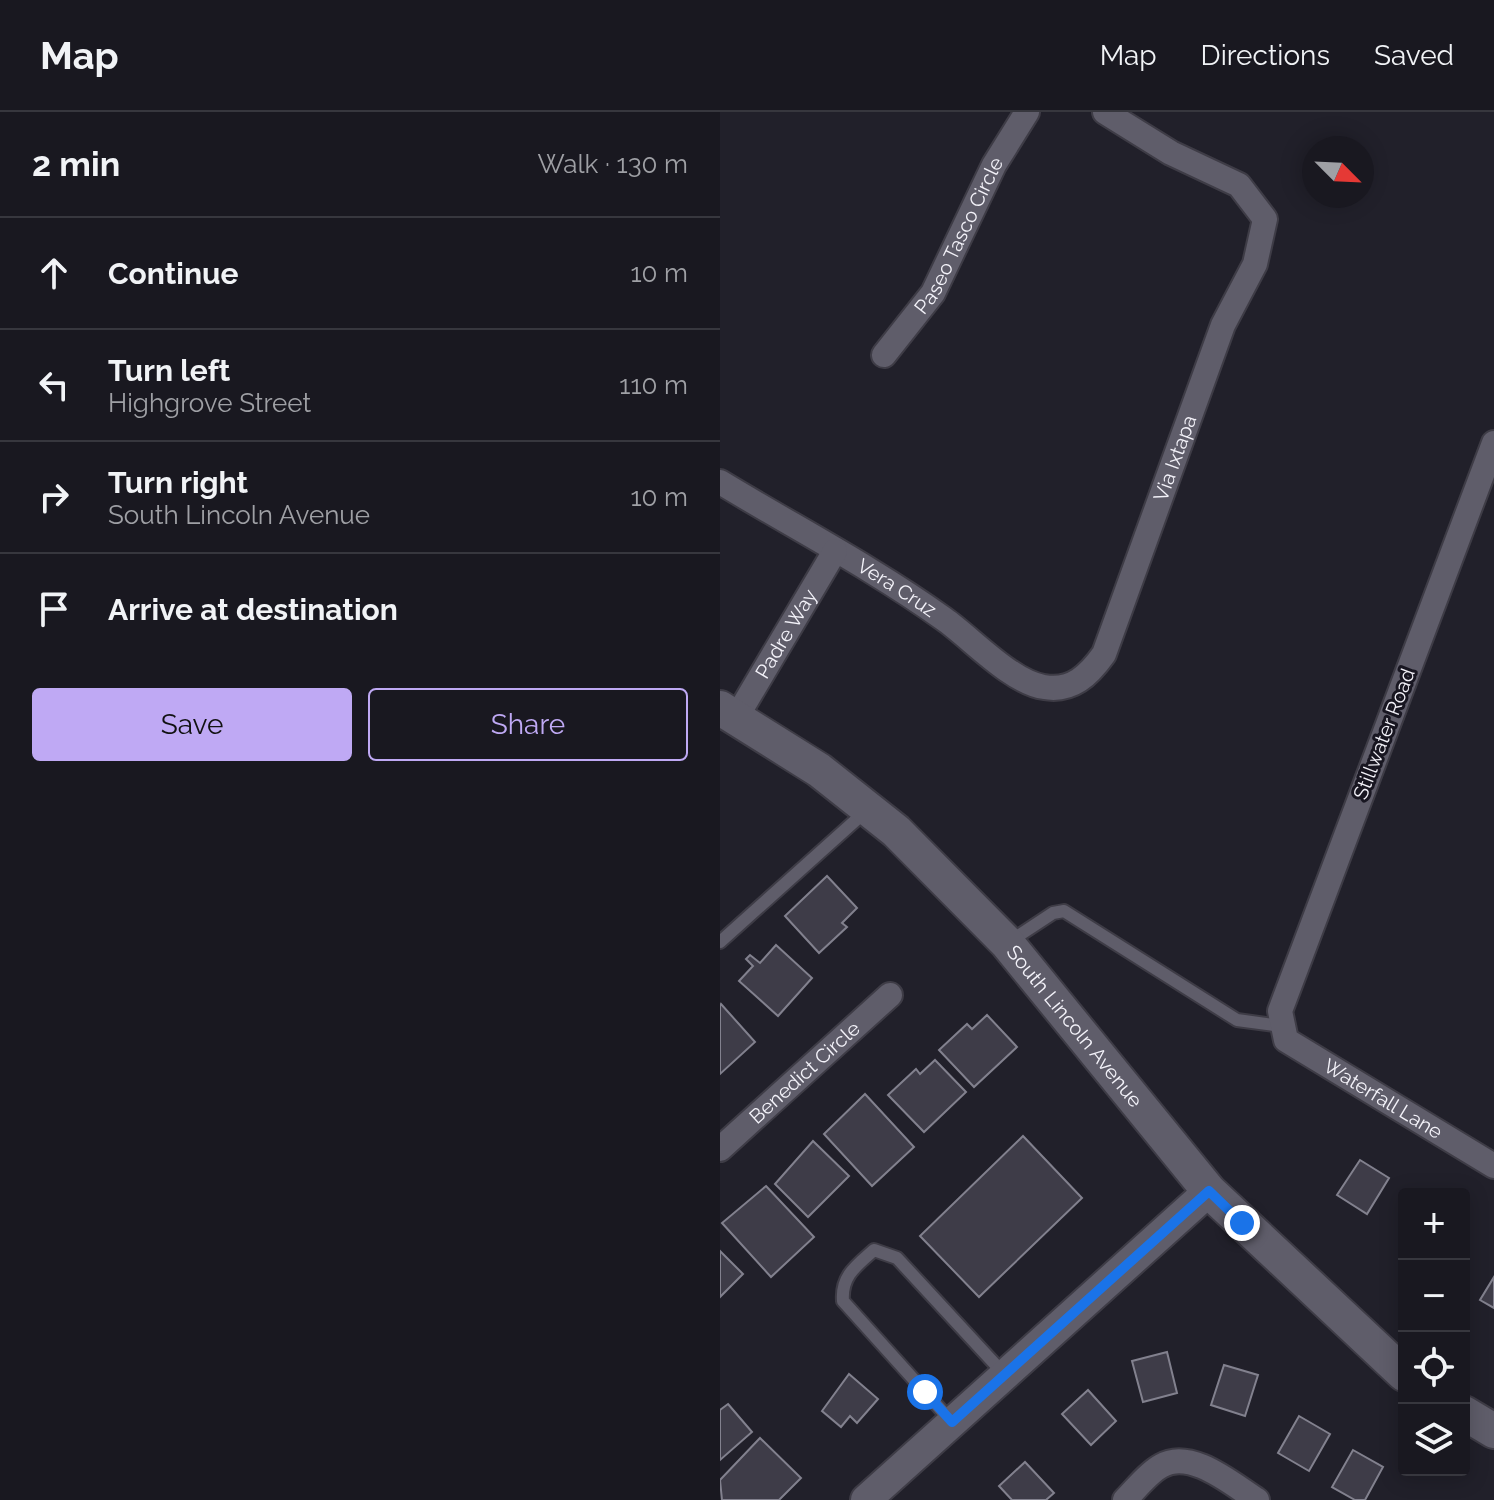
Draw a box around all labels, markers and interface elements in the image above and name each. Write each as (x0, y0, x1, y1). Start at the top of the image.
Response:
text: Map (40, 33, 119, 78)
text: Map (1100, 39, 1157, 72)
text: Directions (1201, 39, 1330, 72)
text: Saved (1374, 39, 1454, 72)
north arrow (1302, 136, 1374, 208)
text: 2 min (32, 144, 120, 184)
text: Walk · 130 m (538, 149, 688, 179)
street label: Paseo Tasco Circle (909, 152, 1008, 319)
icon: ahead (32, 251, 76, 295)
text: Continue (108, 256, 239, 291)
text: 10 m (630, 258, 688, 288)
text: Turn left (108, 353, 230, 388)
icon: left (32, 363, 76, 407)
text: 110 m (619, 370, 688, 400)
text: Highgrove Street (108, 388, 311, 418)
street label: Via Ixtapa (1148, 412, 1201, 504)
text: Turn right (108, 465, 248, 500)
icon: right (32, 475, 76, 519)
text: 10 m (630, 482, 688, 512)
text: South Lincoln Avenue (108, 500, 370, 530)
street label: Vera Cruz (853, 553, 941, 622)
street label: Padre Way (750, 584, 822, 683)
icon: arrive (32, 587, 76, 631)
text: Arrive at destination (108, 592, 398, 627)
street label: Stillwater Road (1348, 665, 1420, 803)
button: Save (32, 688, 352, 761)
button: Share (368, 688, 688, 761)
street label: South Lincoln Avenue (1002, 940, 1148, 1112)
street label: Benedict Circle (744, 1016, 865, 1129)
street label: Waterfall Lane (1319, 1054, 1447, 1144)
map controls (1398, 1188, 1470, 1476)
button: + (1398, 1188, 1470, 1260)
route end (1224, 1205, 1260, 1241)
button: − (1398, 1260, 1470, 1332)
button: locate (1398, 1332, 1470, 1404)
route start (907, 1374, 943, 1410)
button: layers (1398, 1404, 1470, 1476)

